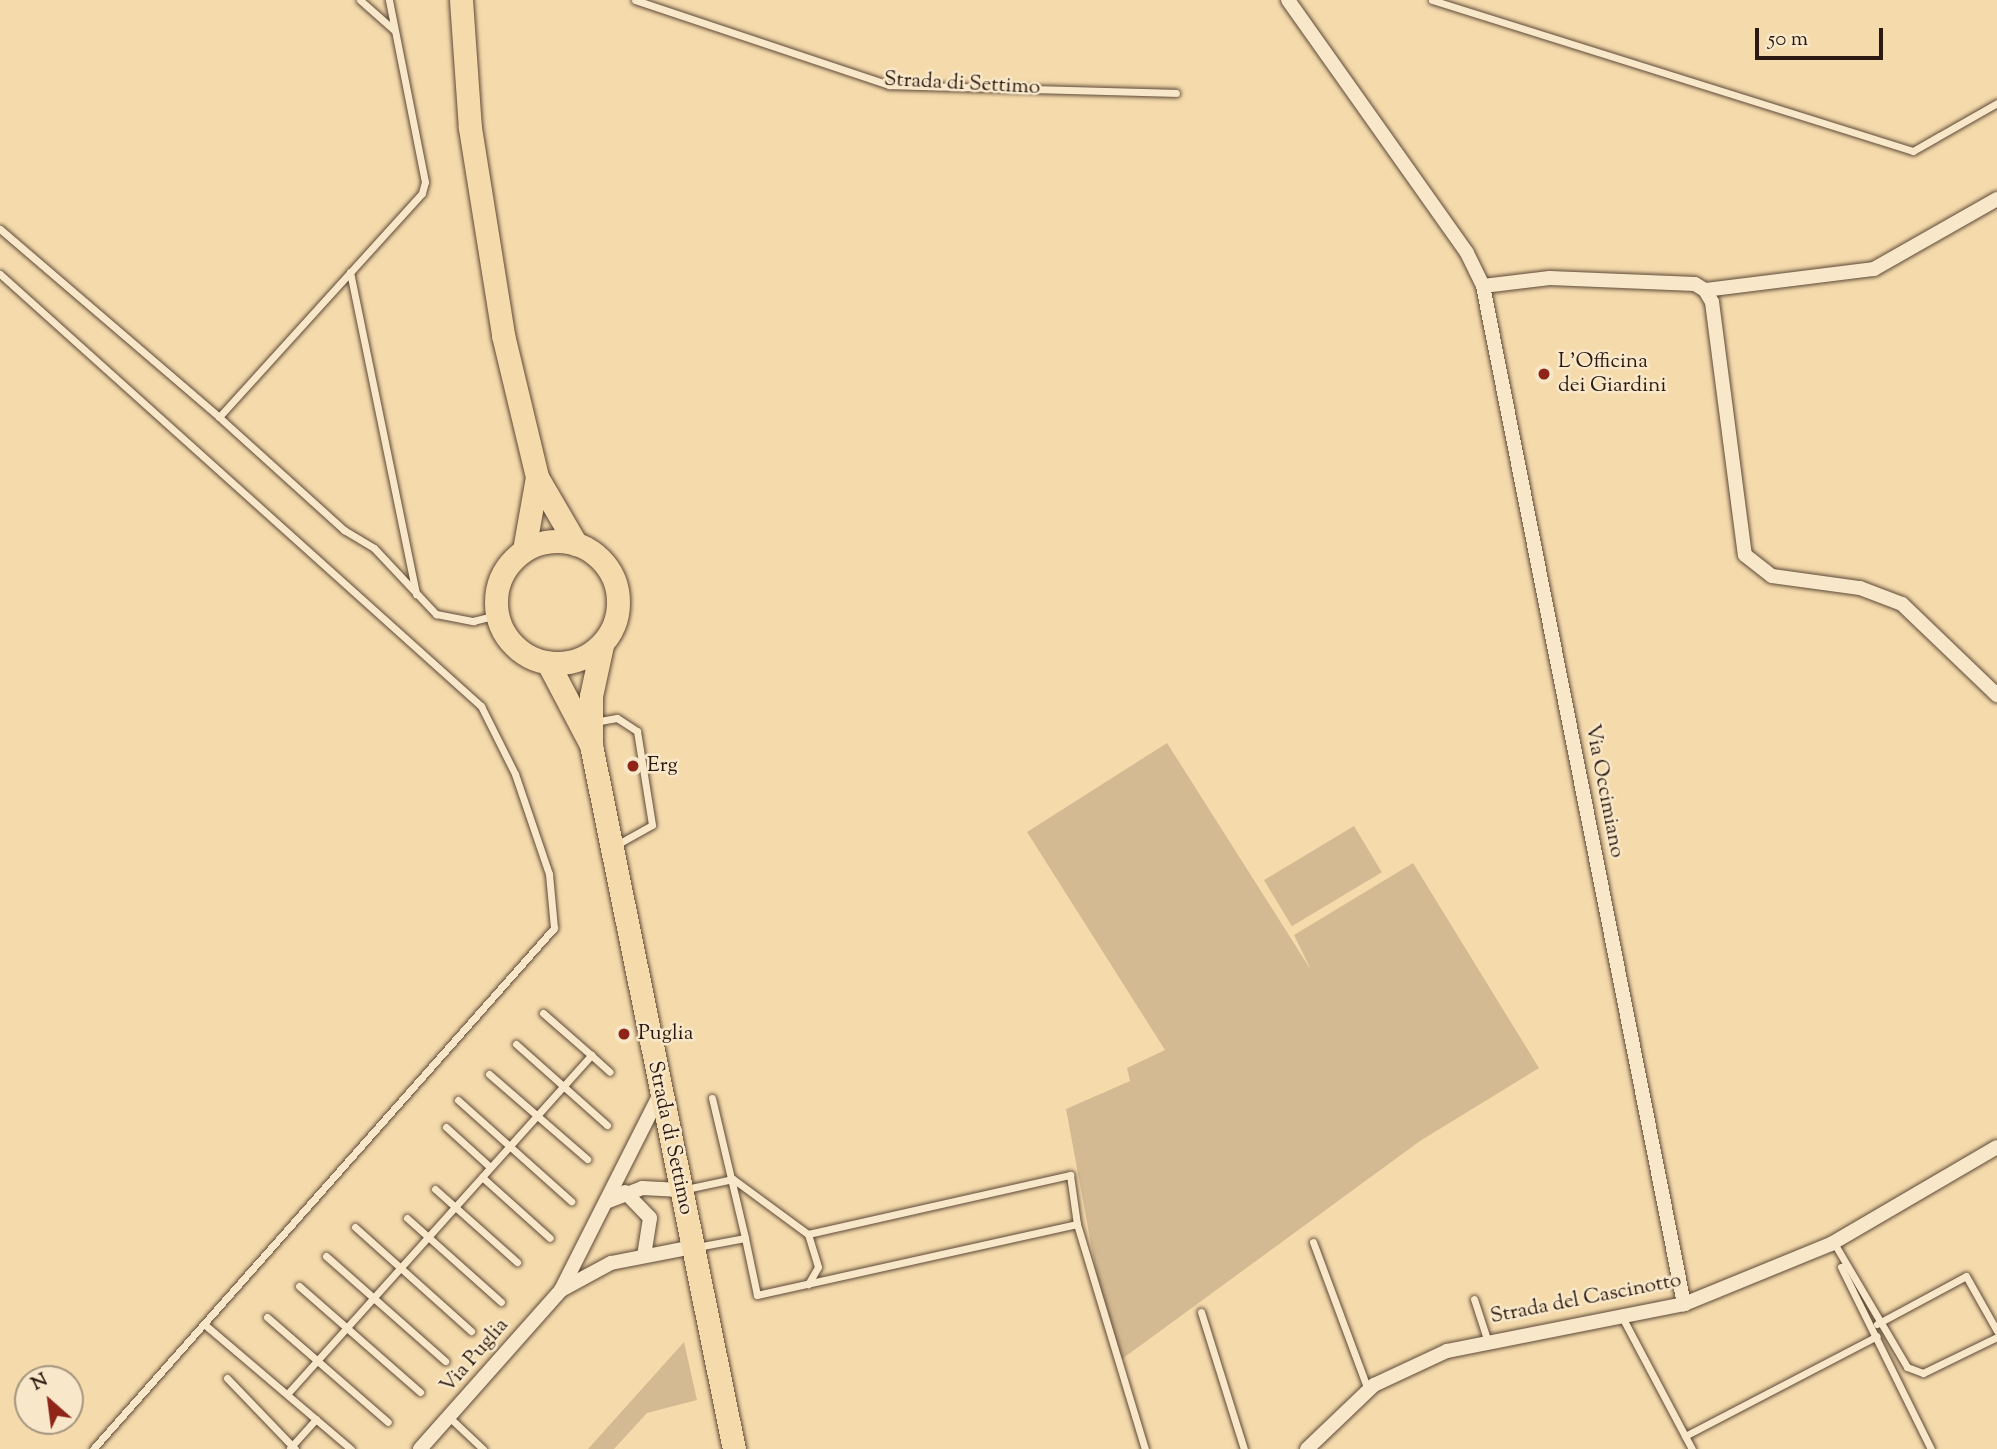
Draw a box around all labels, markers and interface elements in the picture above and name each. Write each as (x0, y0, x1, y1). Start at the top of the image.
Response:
scale bar (1759, 14, 1887, 58)
text: 50 m (1768, 25, 1808, 55)
street label: Strada di Settimo (883, 67, 1041, 101)
place label: L'Officina dei Giardini (1558, 349, 1666, 399)
marker: L'Officina dei Giardini (1536, 366, 1552, 382)
street label: Via Occimiano (1579, 722, 1629, 860)
place label: Erg (647, 753, 678, 779)
marker: Erg (625, 758, 641, 774)
place label: Puglia (638, 1021, 693, 1047)
marker: Puglia (616, 1026, 632, 1042)
street label: Strada di Settimo (641, 1059, 699, 1217)
street label: Strada del Cascinotto (1488, 1268, 1684, 1330)
street label: Via Puglia (436, 1313, 514, 1399)
north arrow (14, 1365, 84, 1435)
text: N (27, 1367, 53, 1398)

